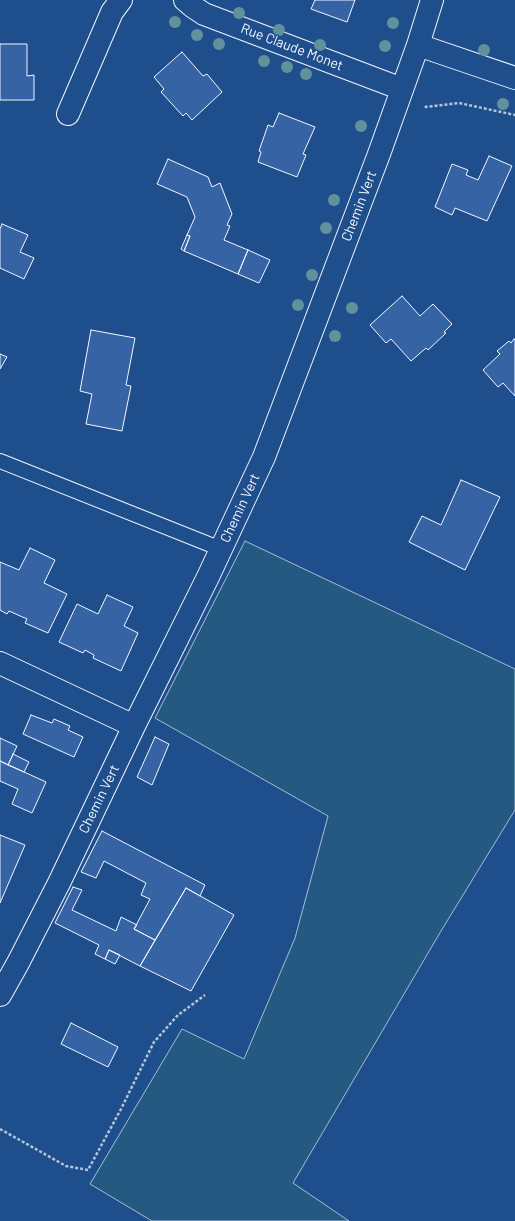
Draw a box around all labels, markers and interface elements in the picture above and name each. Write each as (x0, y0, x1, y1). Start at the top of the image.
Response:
street label: Rue Claude Monet (238, 20, 346, 74)
street label: Chemin Vert (338, 168, 380, 244)
street label: Chemin Vert (217, 471, 263, 545)
street label: Chemin Vert (75, 762, 123, 836)

